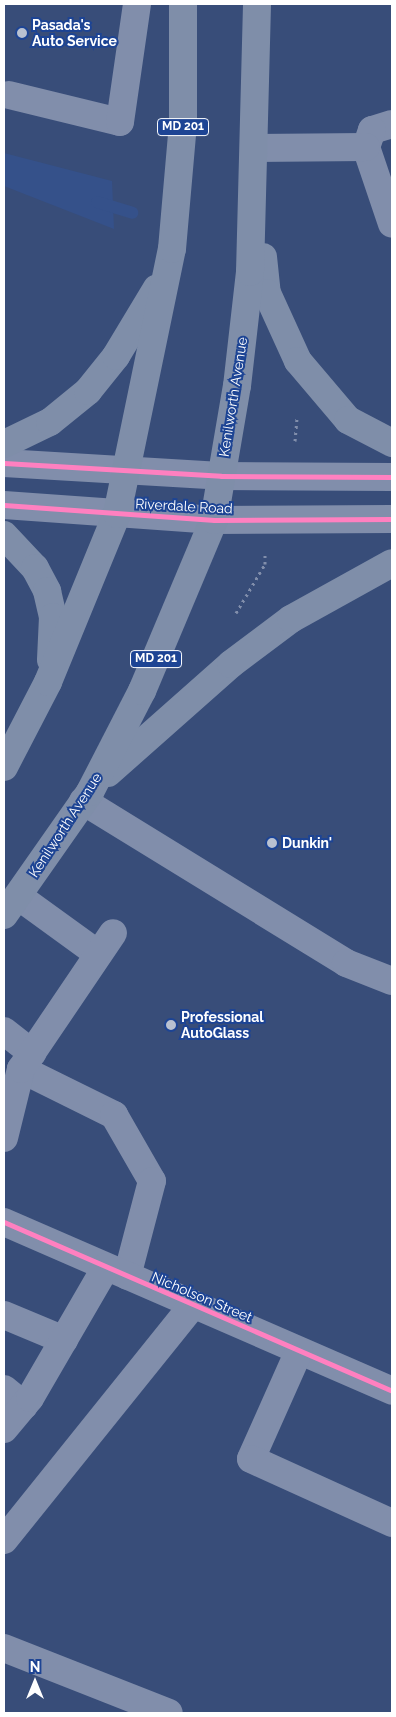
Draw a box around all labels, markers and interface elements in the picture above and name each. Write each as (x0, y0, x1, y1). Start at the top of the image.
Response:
place label: Pasada's Auto Service (32, 17, 117, 49)
marker: Pasada's Auto Service (16, 27, 28, 39)
road number: MD 201 (157, 118, 209, 136)
street label: Kenilworth Avenue (215, 336, 251, 458)
street label: Riverdale Road (135, 495, 233, 517)
road number: MD 201 (130, 650, 182, 669)
street label: Kenilworth Avenue (25, 769, 105, 881)
place label: Dunkin' (282, 835, 332, 851)
marker: Dunkin' (266, 837, 278, 849)
place label: Professional AutoGlass (181, 1009, 264, 1042)
marker: Professional AutoGlass (165, 1019, 177, 1031)
street label: Nicholson Street (149, 1268, 255, 1326)
north arrow (10, 1657, 60, 1707)
text: N (30, 1659, 40, 1675)

